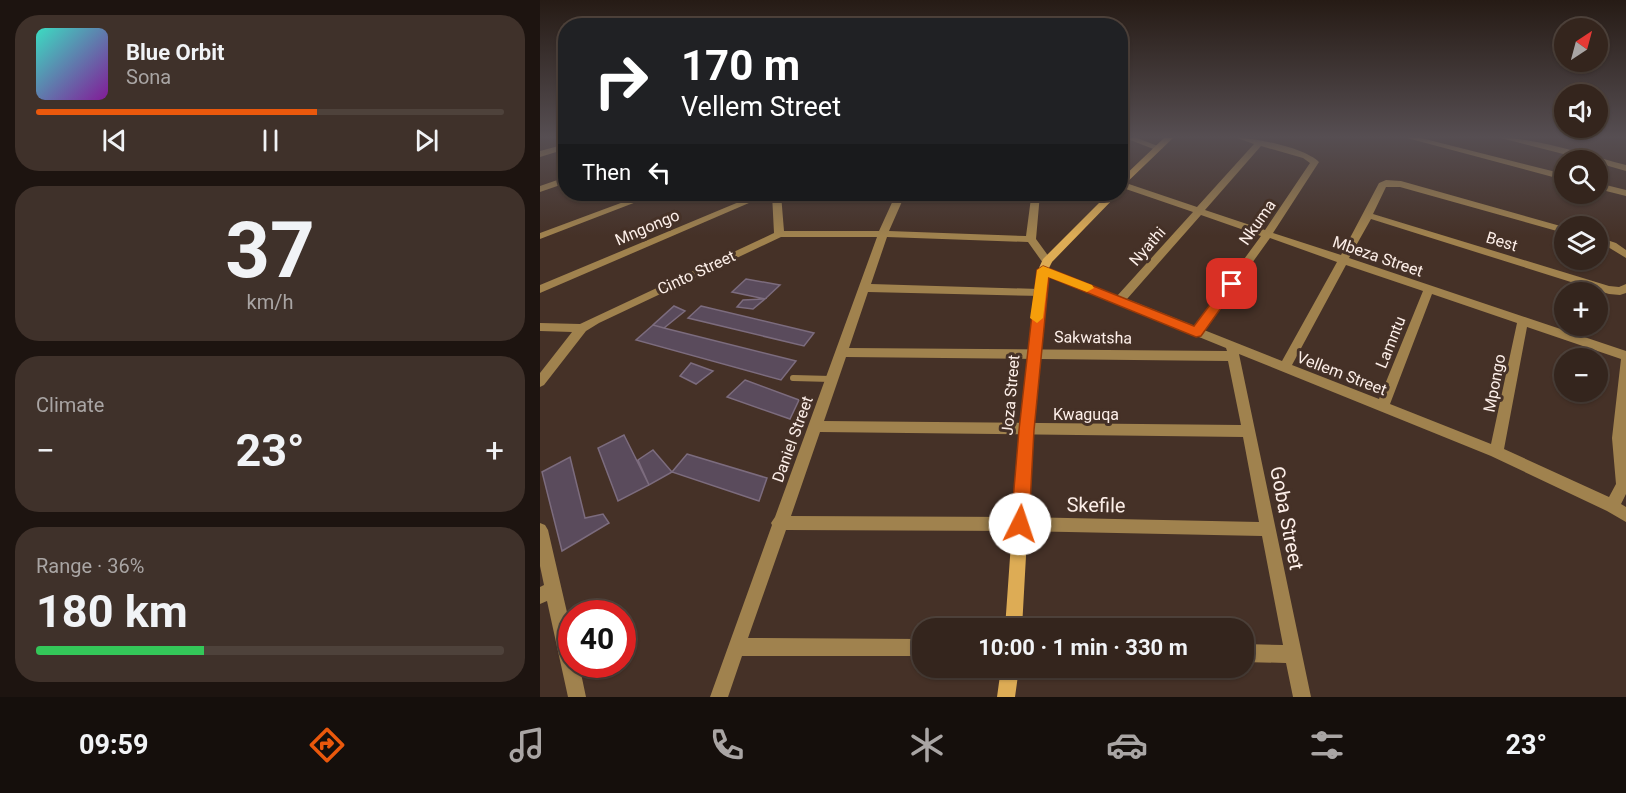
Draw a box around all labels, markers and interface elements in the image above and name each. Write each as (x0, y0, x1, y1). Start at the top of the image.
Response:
north arrow (1554, 18, 1608, 72)
map controls (1554, 18, 1608, 402)
text: Blue Orbit (126, 40, 224, 65)
text: 170 m (681, 41, 800, 90)
icon: right (582, 42, 660, 120)
text: Sona (126, 65, 171, 89)
button: sound (1554, 84, 1608, 138)
text: Vellem Street (681, 91, 841, 123)
icon: previous (98, 124, 131, 157)
icon: pause (254, 124, 287, 157)
icon: next (410, 124, 443, 157)
button: search (1554, 150, 1608, 204)
icon: left (643, 156, 676, 189)
text: Then (582, 160, 631, 185)
street label: Nkuma (1235, 196, 1280, 249)
text: 37 (225, 205, 315, 296)
street label: Mngongo (612, 205, 682, 249)
button: layers (1554, 216, 1608, 270)
street label: Nyathi (1125, 223, 1169, 270)
street label: Best (1484, 228, 1520, 255)
street label: Mbeza Street (1330, 232, 1425, 281)
street label: Cinto Street (654, 246, 738, 299)
pin (1206, 258, 1257, 309)
icon: arrive (1215, 267, 1248, 300)
button: + (1554, 282, 1608, 336)
text: km/h (247, 290, 293, 314)
street label: Lamntu (1371, 313, 1409, 371)
street label: Sakwatsha (1054, 327, 1132, 348)
street label: Vellem Street (1294, 348, 1389, 399)
button: − (1554, 348, 1608, 402)
street label: Mpongo (1480, 352, 1509, 414)
street label: Joza Street (998, 354, 1023, 436)
text: Climate (36, 393, 104, 417)
street label: Daniel Street (768, 393, 817, 485)
street label: Kwaguqa (1053, 405, 1119, 424)
text: 23° (235, 424, 305, 477)
text: − (36, 431, 55, 470)
text: + (485, 431, 504, 470)
street label: Goba Street (1265, 464, 1309, 572)
position arrow (988, 492, 1052, 556)
street label: Skefile (1066, 492, 1126, 518)
text: Range · 36% (36, 554, 144, 578)
text: 180 km (36, 585, 188, 638)
speed limit sign: 40 (558, 600, 636, 678)
text: 10:00 · 1 min · 330 m (978, 635, 1188, 660)
icon: directions (306, 724, 348, 766)
icon: music (506, 724, 548, 766)
icon: phone (706, 724, 748, 766)
icon: climate (906, 724, 948, 766)
icon: car (1106, 724, 1148, 766)
icon: filters (1306, 724, 1348, 766)
text: 09:59 (79, 729, 149, 761)
text: 23° (1506, 729, 1547, 761)

